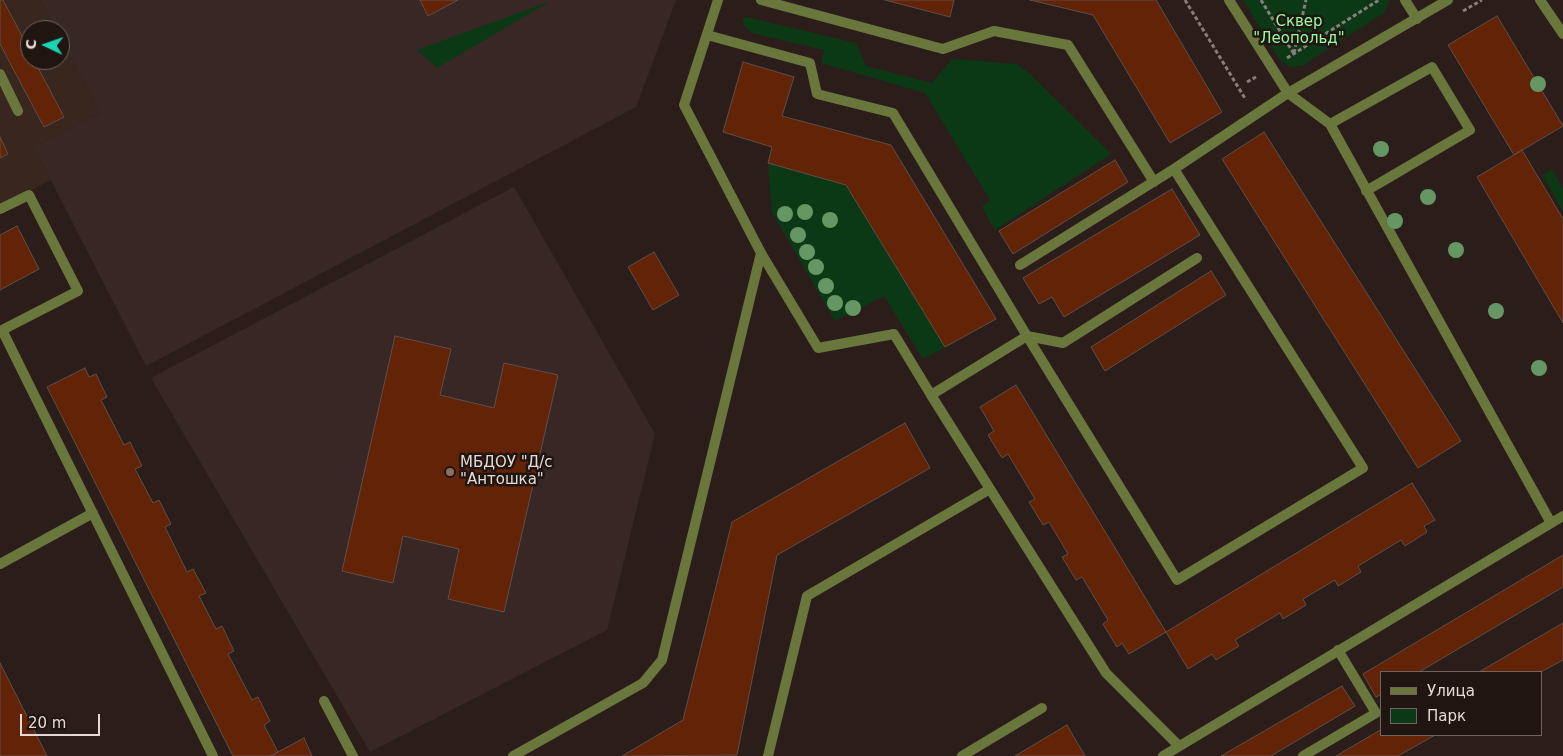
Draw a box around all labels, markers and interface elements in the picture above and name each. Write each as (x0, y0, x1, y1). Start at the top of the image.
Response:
park label: Сквер "Леопольд" (1253, 13, 1345, 48)
north arrow (20, 20, 70, 70)
text: С (23, 39, 39, 50)
place label: МБДОУ "Д/с "Антошка" (460, 454, 553, 489)
marker: МБДОУ "Д/с "Антошка" (444, 466, 456, 478)
legend (1380, 671, 1543, 736)
text: Улица (1427, 682, 1475, 700)
scale bar (22, 704, 102, 736)
text: Парк (1427, 707, 1466, 725)
text: 20 m (28, 714, 66, 732)

